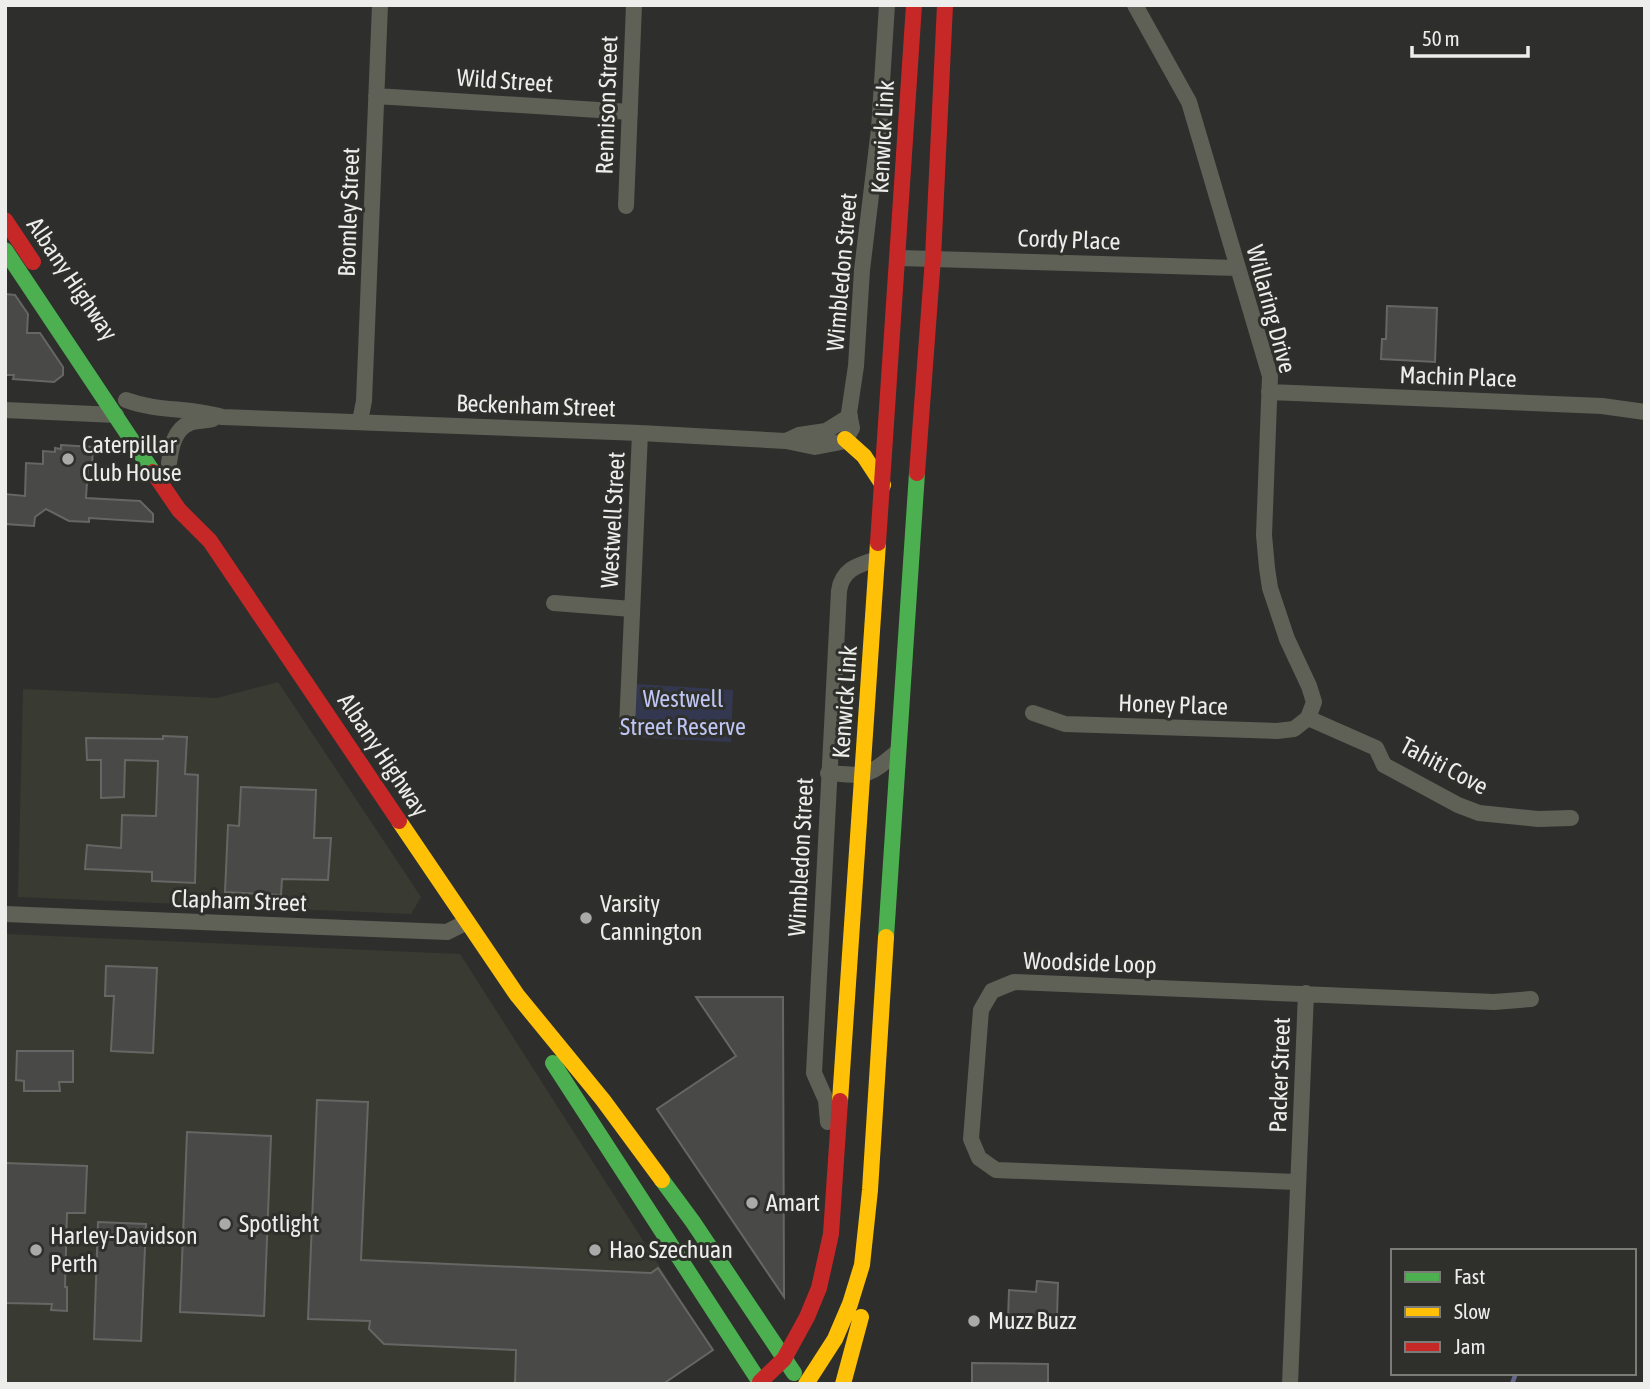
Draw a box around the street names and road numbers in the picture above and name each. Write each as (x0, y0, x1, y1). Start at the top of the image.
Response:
street label: Rennison Street (591, 35, 622, 175)
street label: Wild Street (456, 64, 554, 97)
street label: Kenwick Link (866, 79, 899, 194)
street label: Bromley Street (333, 147, 364, 277)
street label: Wimbledon Street (821, 192, 862, 352)
street label: Albany Highway (22, 212, 123, 345)
street label: Cordy Place (1017, 224, 1121, 255)
street label: Willaring Drive (1241, 242, 1302, 376)
street label: Machin Place (1399, 361, 1517, 392)
street label: Beckenham Street (456, 389, 616, 422)
street label: Westwell Street (595, 451, 630, 589)
street label: Kenwick Link (827, 644, 862, 759)
street label: Albany Highway (333, 688, 434, 821)
street label: Honey Place (1118, 689, 1228, 720)
street label: Tahiti Cove (1396, 731, 1493, 800)
street label: Wimbledon Street (783, 777, 818, 937)
street label: Clapham Street (171, 885, 307, 916)
street label: Woodside Loop (1023, 947, 1157, 978)
street label: Packer Street (1264, 1017, 1295, 1133)

